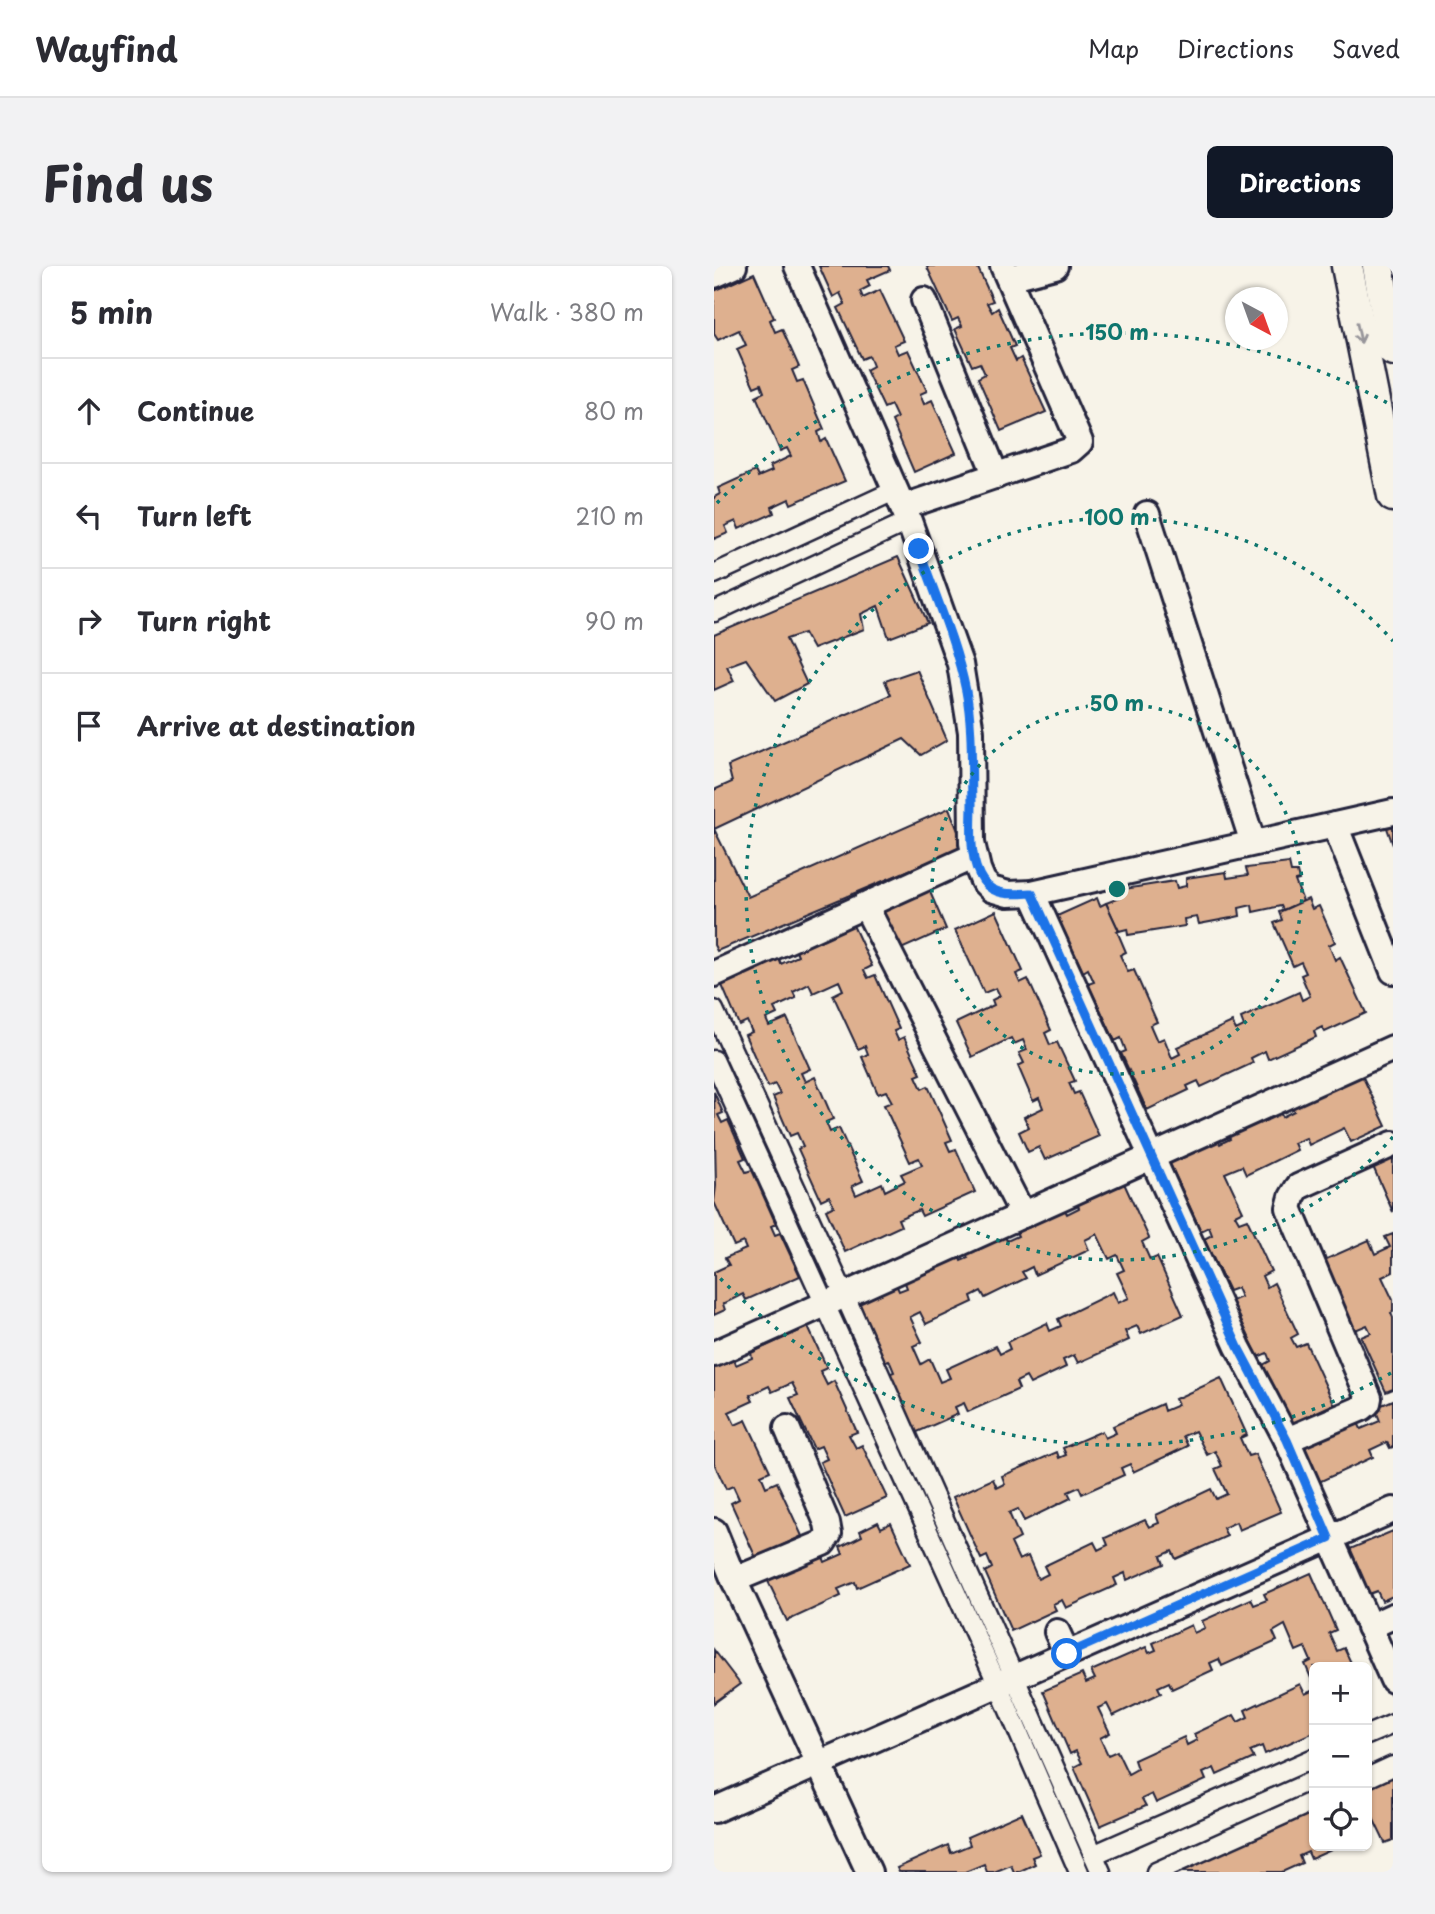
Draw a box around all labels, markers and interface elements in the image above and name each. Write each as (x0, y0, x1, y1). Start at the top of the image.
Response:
text: Wayfind (35, 23, 178, 73)
text: Map (1088, 30, 1139, 66)
text: Directions (1177, 30, 1294, 66)
text: Saved (1332, 30, 1400, 66)
text: Find us (42, 145, 213, 219)
button: Directions (1207, 146, 1393, 218)
north arrow (1225, 287, 1288, 350)
text: 5 min (70, 289, 153, 334)
text: Walk · 380 m (490, 294, 644, 329)
text: 150 m (1085, 315, 1149, 347)
one-way arrow (1352, 321, 1366, 344)
text: Continue (137, 391, 254, 430)
icon: ahead (70, 392, 108, 430)
text: 80 m (584, 393, 644, 428)
text: Turn left (137, 496, 252, 535)
icon: left (70, 497, 108, 535)
text: 210 m (576, 498, 644, 533)
text: 100 m (1084, 500, 1150, 532)
route end (903, 533, 934, 564)
text: Turn right (137, 601, 271, 640)
icon: right (70, 602, 108, 640)
text: 90 m (585, 603, 644, 638)
text: 50 m (1090, 686, 1144, 718)
text: Arrive at destination (137, 706, 416, 745)
icon: arrive (70, 707, 108, 745)
centre of rings (1105, 877, 1129, 901)
route start (1051, 1638, 1082, 1669)
map controls (1309, 1662, 1372, 1851)
button: + (1309, 1662, 1372, 1725)
button: − (1309, 1725, 1372, 1788)
button: locate (1309, 1788, 1372, 1851)

